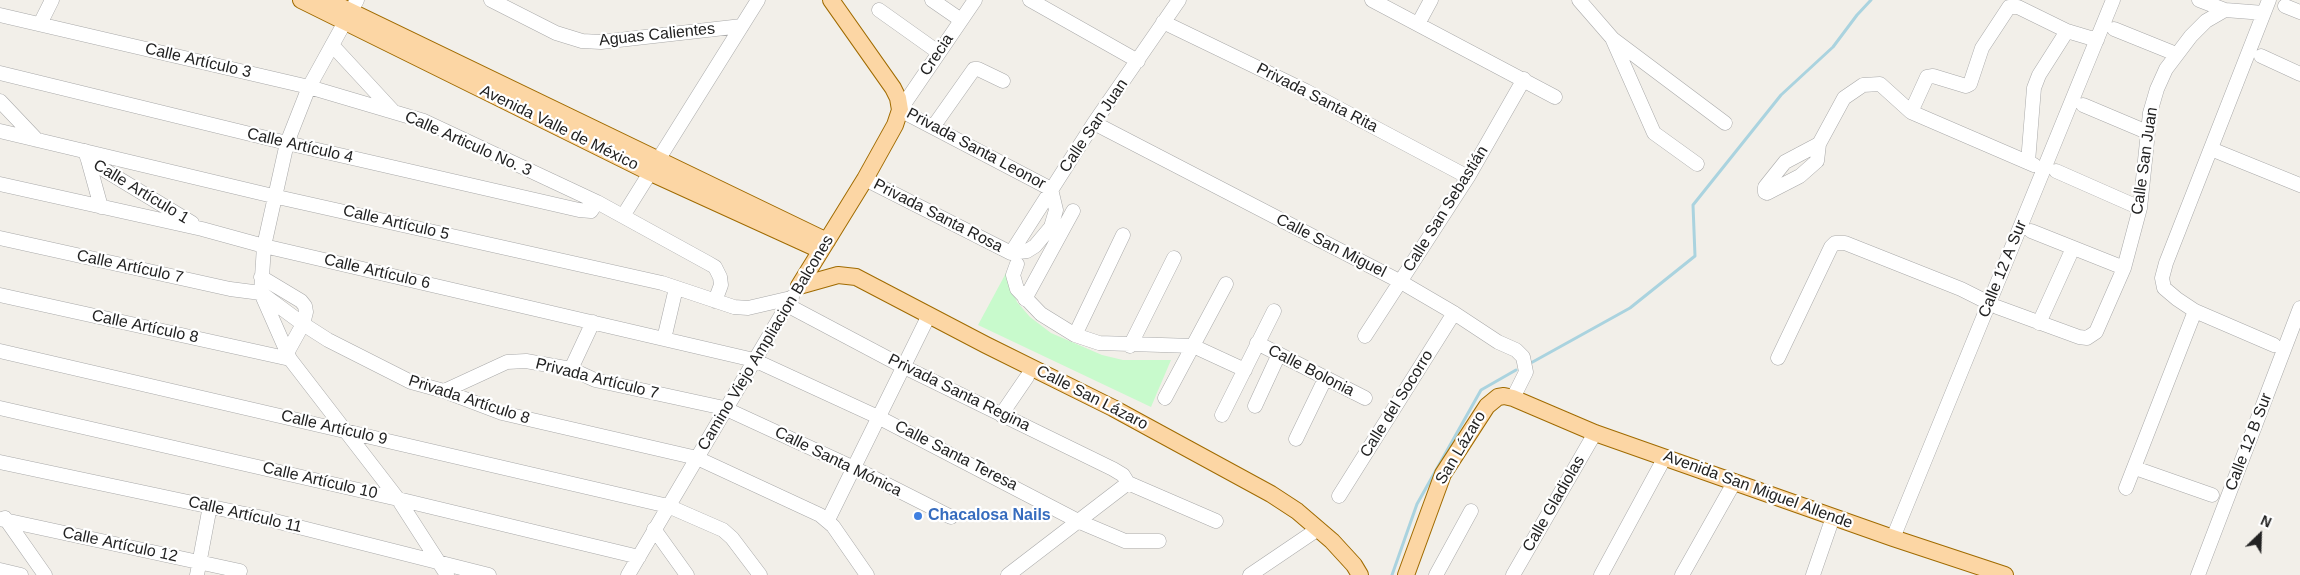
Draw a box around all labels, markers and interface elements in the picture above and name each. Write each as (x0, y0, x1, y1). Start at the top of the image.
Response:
street label: Aguas Calientes (598, 19, 716, 51)
street label: Crecia (916, 30, 958, 80)
street label: Calle Artículo 3 (143, 39, 253, 83)
street label: Privada Santa Rita (1253, 59, 1381, 137)
street label: Calle San Juan (1056, 76, 1132, 176)
street label: Avenida Valle de México (477, 81, 641, 175)
street label: Privada Santa Leonor (903, 104, 1049, 194)
street label: Calle San Juan (2128, 106, 2162, 216)
street label: Calle Articulo No. 3 (402, 107, 534, 181)
street label: Calle Artículo 4 (245, 124, 355, 168)
street label: Calle San Sebastián (1399, 142, 1493, 276)
street label: Calle Artículo 1 (90, 156, 192, 228)
street label: Privada Santa Rosa (870, 175, 1006, 257)
street label: Calle Artículo 5 (341, 201, 451, 245)
street label: Calle San Miguel (1273, 210, 1389, 282)
street label: Calle 12 A Sur (1975, 218, 2031, 320)
street label: Camino Viejo Ampliacion Balcones (694, 232, 838, 454)
street label: Calle Artículo 7 (75, 246, 185, 288)
street label: Calle Artículo 6 (322, 250, 432, 294)
street label: Calle Artículo 8 (90, 306, 200, 348)
street label: Calle Bolonia (1265, 341, 1357, 401)
street label: Calle del Socorro (1356, 347, 1438, 461)
street label: Privada Santa Regina (885, 350, 1033, 436)
street label: Privada Artículo 7 (533, 354, 661, 404)
street label: Calle San Lázaro (1033, 362, 1151, 434)
street label: Privada Artículo 8 (406, 371, 532, 429)
street label: Calle 12 B Sur (2222, 390, 2276, 494)
street label: Calle Artículo 9 (279, 406, 389, 450)
street label: San Lázaro (1432, 408, 1490, 488)
street label: Calle Santa Teresa (891, 417, 1021, 495)
street label: Calle Santa Mónica (771, 423, 905, 501)
street label: Avenida San Miguel Allende (1661, 447, 1855, 533)
street label: Calle Gladiolas (1519, 453, 1589, 555)
street label: Calle Artículo 10 (261, 458, 379, 504)
street label: Calle Artículo 11 (186, 493, 304, 537)
place label: Chacalosa Nails (928, 506, 1051, 526)
marker: Chacalosa Nails (912, 510, 924, 522)
north arrow (2235, 510, 2285, 560)
text: N (2258, 512, 2274, 531)
street label: Calle Artículo 12 (61, 523, 179, 567)

